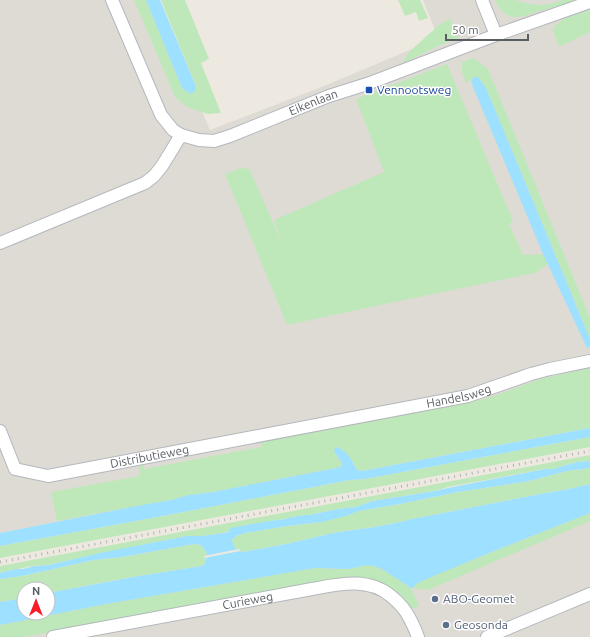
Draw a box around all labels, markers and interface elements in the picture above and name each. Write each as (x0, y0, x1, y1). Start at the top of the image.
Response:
scale bar (446, 16, 528, 42)
text: 50 m (452, 23, 479, 36)
place label: Vennootsweg (377, 83, 451, 96)
marker: Vennootsweg (364, 85, 374, 95)
street label: Eikenlaan (287, 87, 339, 118)
street label: Handelsweg (425, 381, 493, 410)
street label: Distributieweg (109, 442, 190, 470)
north arrow (16, 581, 56, 621)
text: N (32, 585, 40, 597)
street label: Curieweg (221, 589, 274, 611)
place label: ABO-Geomet (443, 592, 515, 605)
marker: ABO-Geomet (430, 594, 440, 604)
place label: Geosonda (454, 618, 508, 631)
marker: Geosonda (441, 620, 451, 630)

